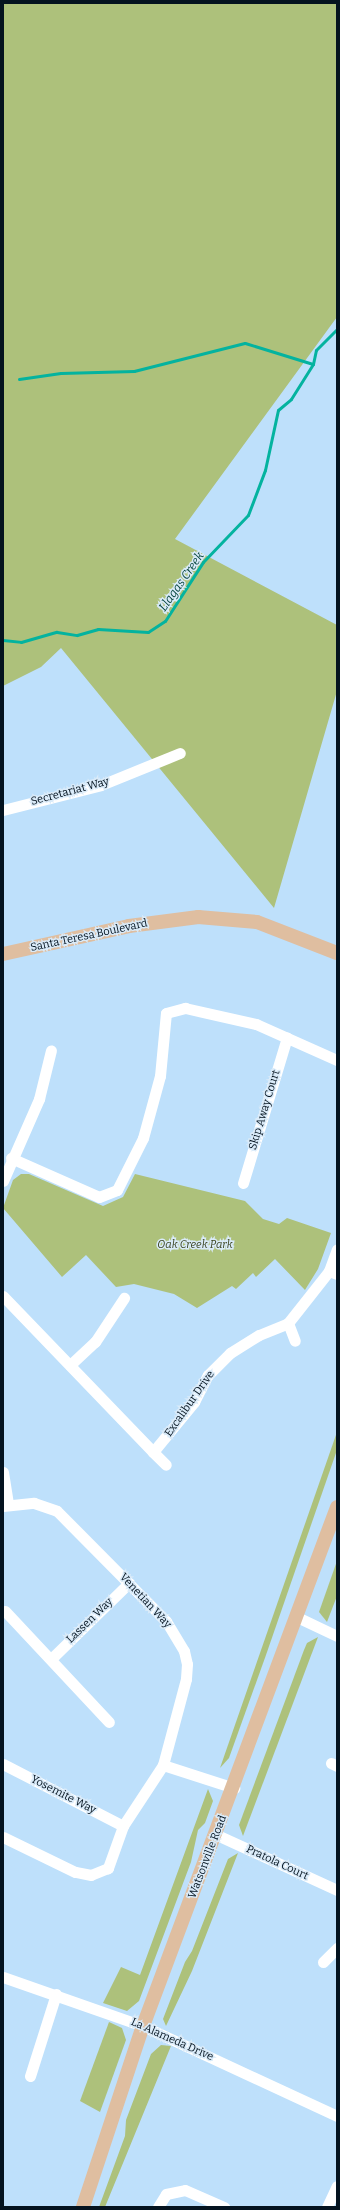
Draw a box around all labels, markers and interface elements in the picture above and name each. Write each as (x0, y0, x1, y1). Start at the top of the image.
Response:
water label: Llagas Creek (156, 550, 208, 614)
street label: Secretariat Way (29, 775, 111, 809)
street label: Santa Teresa Boulevard (29, 917, 149, 955)
street label: Skip Away Court (247, 1068, 283, 1152)
park label: Oak Creek Park (157, 1238, 233, 1252)
street label: Excalibur Drive (162, 1368, 218, 1440)
street label: Venetian Way (116, 1571, 174, 1631)
street label: Lassen Way (64, 1596, 116, 1646)
street label: Yosemite Way (28, 1773, 98, 1817)
street label: Watsonville Road (186, 1814, 230, 1900)
street label: Pratola Court (244, 1843, 310, 1883)
street label: La Alameda Drive (129, 2016, 215, 2064)

